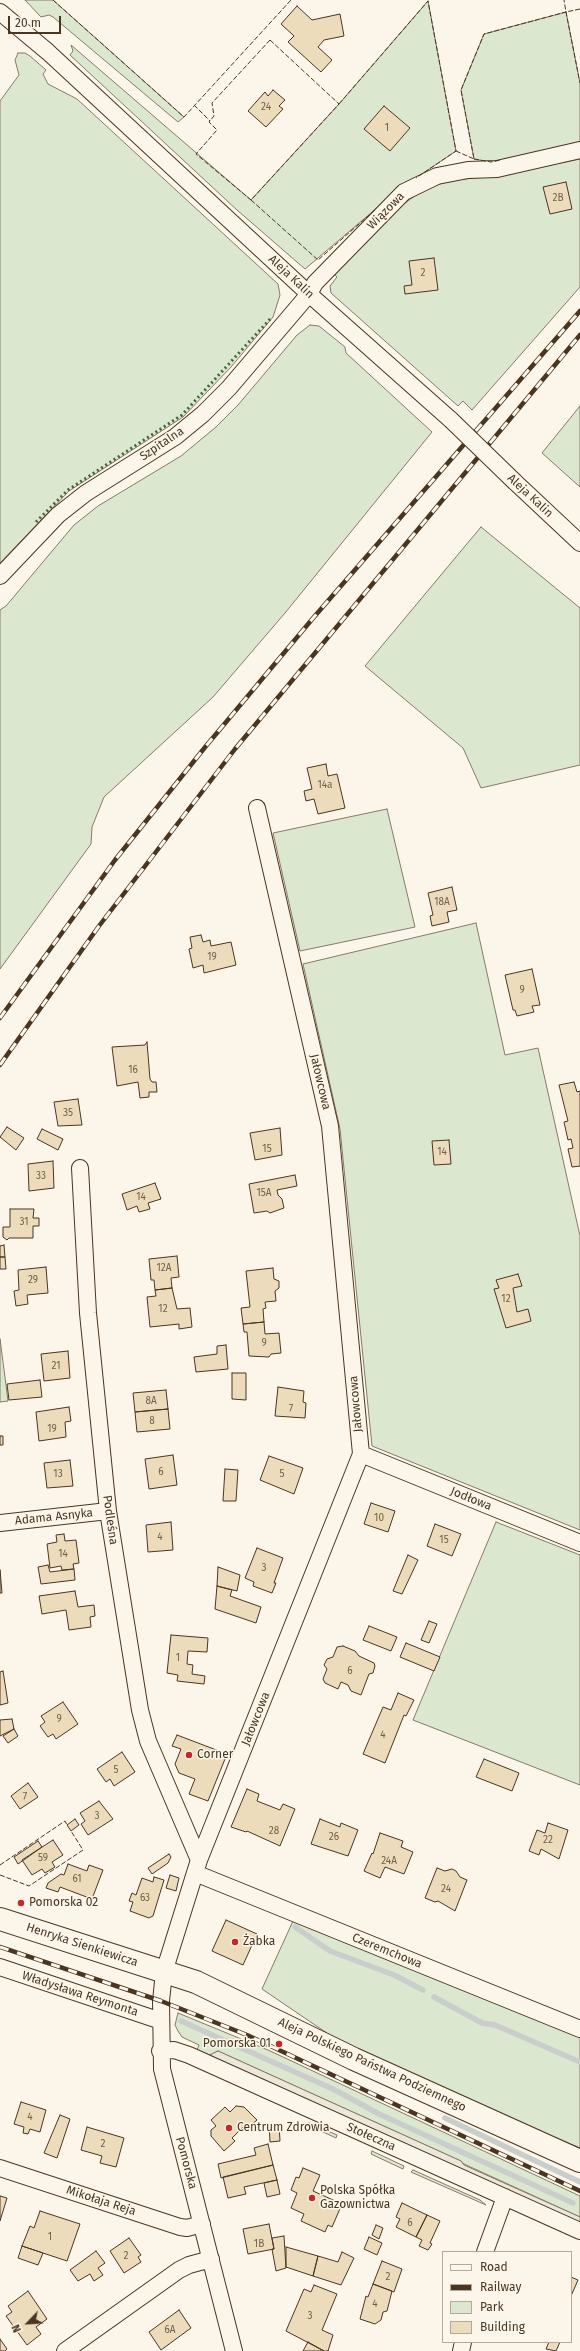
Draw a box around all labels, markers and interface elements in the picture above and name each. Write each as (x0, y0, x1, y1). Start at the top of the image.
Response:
scale bar (10, 8, 63, 34)
text: 20 m (15, 16, 41, 30)
house number: 24 (261, 101, 271, 113)
house number: 1 (385, 122, 389, 134)
street label: Wiązowa (364, 189, 408, 233)
house number: 2B (552, 192, 564, 204)
street label: Aleja Kalin (265, 252, 317, 302)
house number: 2 (421, 267, 425, 279)
street label: Szpitalna (137, 424, 187, 464)
street label: Aleja Kalin (504, 471, 556, 521)
house number: 14a (317, 779, 333, 791)
house number: 18A (434, 896, 450, 908)
house number: 19 (207, 951, 217, 963)
house number: 9 (519, 984, 525, 996)
street label: Jałowcowa (307, 1053, 333, 1111)
house number: 16 (128, 1064, 138, 1076)
house number: 35 (63, 1107, 73, 1119)
house number: 15 (262, 1143, 272, 1155)
house number: 14 (437, 1146, 447, 1158)
house number: 33 (36, 1170, 46, 1182)
house number: 15A (256, 1187, 272, 1199)
house number: 14 (136, 1191, 146, 1203)
house number: 31 (19, 1216, 29, 1228)
house number: 12A (156, 1262, 172, 1274)
house number: 29 (28, 1274, 38, 1286)
house number: 12 (501, 1293, 511, 1305)
house number: 12 (158, 1303, 168, 1315)
house number: 9 (261, 1337, 267, 1349)
house number: 21 (51, 1360, 61, 1372)
street label: Jałowcowa (346, 1375, 366, 1433)
house number: 8A (145, 1395, 157, 1407)
house number: 7 (289, 1403, 293, 1415)
house number: 8 (149, 1415, 155, 1427)
house number: 19 (47, 1423, 57, 1435)
house number: 6 (158, 1466, 164, 1478)
house number: 13 (53, 1468, 63, 1480)
house number: 5 (279, 1468, 285, 1480)
street label: Jodłowa (448, 1484, 494, 1514)
street label: Podleśna (99, 1494, 121, 1546)
street label: Adama Asnyka (14, 1506, 94, 1528)
house number: 10 (374, 1512, 384, 1524)
house number: 4 (157, 1531, 163, 1543)
house number: 15 (439, 1534, 449, 1546)
house number: 14 (58, 1548, 68, 1560)
house number: 3 (262, 1562, 266, 1574)
house number: 1 (176, 1652, 180, 1664)
house number: 6 (347, 1665, 353, 1677)
street label: Jałowcowa (239, 1690, 273, 1748)
house number: 9 (56, 1713, 62, 1725)
house number: 4 (380, 1729, 386, 1741)
place label: Corner (197, 1748, 233, 1762)
marker: Corner (184, 1750, 194, 1760)
house number: 5 (113, 1764, 119, 1776)
house number: 7 (23, 1791, 27, 1803)
house number: 3 (95, 1810, 99, 1822)
house number: 28 (269, 1825, 279, 1837)
house number: 26 (329, 1831, 339, 1843)
house number: 22 (543, 1834, 553, 1846)
house number: 59 (38, 1852, 48, 1864)
house number: 24A (381, 1855, 397, 1867)
house number: 61 (72, 1873, 82, 1885)
house number: 24 (441, 1883, 451, 1895)
house number: 63 (140, 1892, 150, 1904)
place label: Pomorska 02 (29, 1896, 98, 1910)
marker: Pomorska 02 (16, 1898, 26, 1908)
street label: Henryka Sienkiewicza (24, 1920, 140, 1970)
street label: Czeremchowa (350, 1930, 424, 1972)
place label: Żabka (243, 1935, 275, 1949)
marker: Żabka (230, 1937, 240, 1947)
street label: Władysława Reymonta (20, 1968, 140, 2020)
street label: Aleja Polskiego Państwa Podziemnego (276, 2015, 468, 2115)
place label: Pomorska 01 (203, 2037, 271, 2051)
marker: Pomorska 01 (274, 2039, 284, 2049)
house number: 4 (27, 2111, 33, 2123)
street label: Stołeczna (344, 2120, 398, 2154)
place label: Centrum Zdrowia (237, 2121, 329, 2135)
marker: Centrum Zdrowia (224, 2123, 234, 2133)
street label: Pomorska (172, 2135, 200, 2191)
house number: 2 (101, 2138, 105, 2150)
street label: Mikołaja Reja (64, 2183, 138, 2219)
place label: Polska Spółka Gazownictwa (320, 2184, 395, 2212)
marker: Polska Spółka Gazownictwa (307, 2193, 317, 2203)
house number: 6 (407, 2217, 413, 2229)
house number: 1 (48, 2231, 52, 2243)
house number: 1B (254, 2238, 264, 2250)
house number: 2 (124, 2250, 128, 2262)
legend (442, 2251, 572, 2343)
text: Road (480, 2260, 508, 2274)
house number: 2 (386, 2271, 390, 2283)
text: Railway (480, 2280, 521, 2294)
house number: 4 (372, 2298, 378, 2310)
text: Park (480, 2300, 504, 2314)
north arrow (8, 2303, 48, 2343)
house number: 3 (308, 2310, 312, 2322)
text: Building (480, 2320, 525, 2334)
text: N (9, 2322, 24, 2334)
house number: 6A (164, 2324, 176, 2336)

